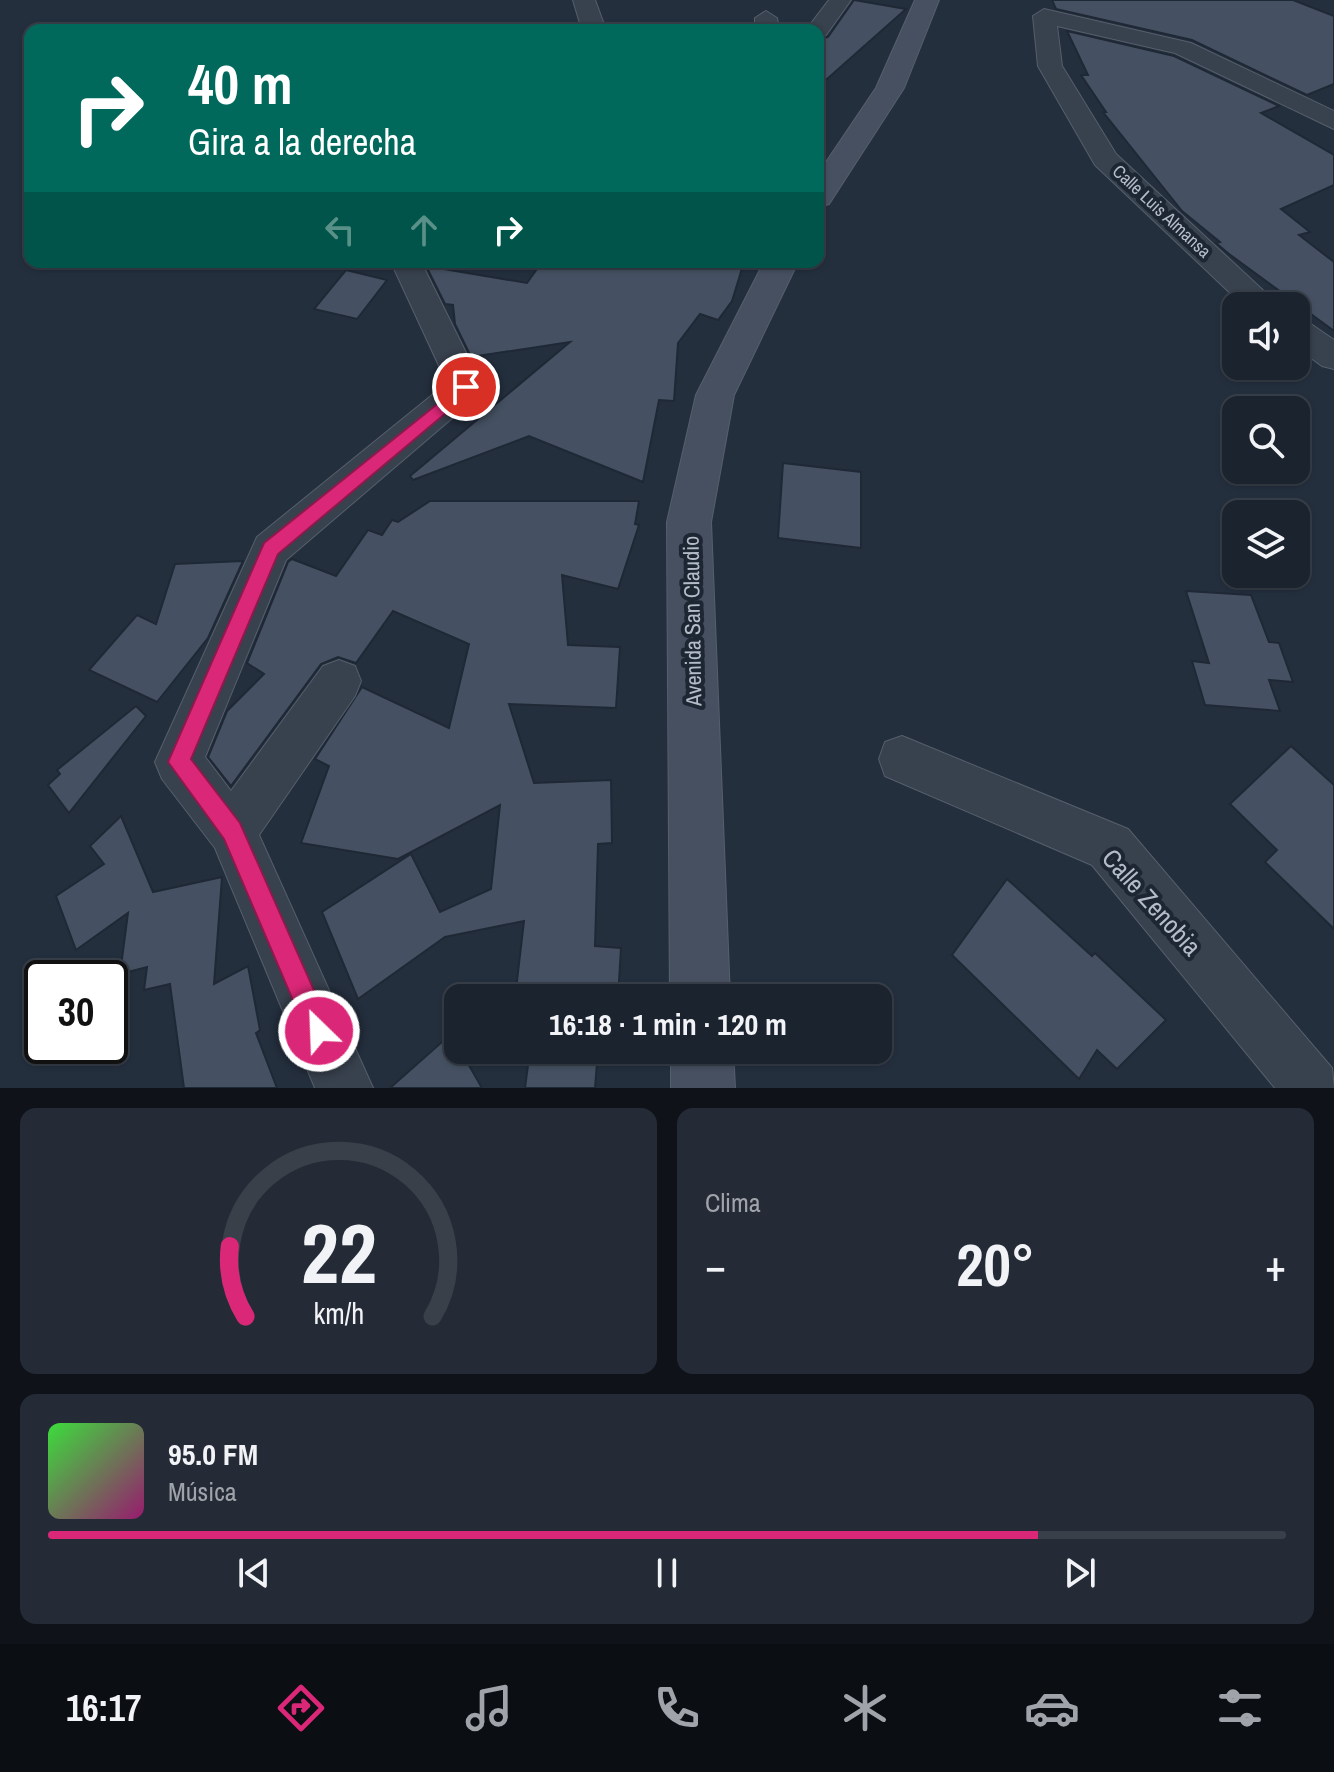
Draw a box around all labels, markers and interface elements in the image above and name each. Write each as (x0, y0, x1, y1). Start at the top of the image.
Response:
text: 40 m (188, 46, 293, 121)
icon: right (56, 56, 160, 160)
text: Gira a la derecha (188, 118, 416, 166)
street label: Calle Luis Almansa (1107, 159, 1217, 263)
icon: left (318, 208, 362, 252)
icon: ahead (402, 208, 446, 252)
icon: right (486, 208, 530, 252)
map controls (1222, 292, 1310, 588)
button: sound (1222, 292, 1310, 380)
pin (432, 353, 500, 421)
icon: arrive (444, 365, 488, 409)
button: search (1222, 396, 1310, 484)
button: layers (1222, 500, 1310, 588)
street label: Avenida San Claudio (676, 536, 709, 707)
street label: Calle Zenobia (1095, 841, 1210, 963)
speed limit sign: 30 (24, 960, 128, 1064)
position arrow (277, 989, 361, 1073)
text: 16:18 · 1 min · 120 m (549, 1004, 787, 1044)
text: Clima (705, 1185, 761, 1220)
text: 22 (301, 1197, 376, 1309)
text: 20° (956, 1224, 1035, 1305)
text: − (705, 1235, 726, 1295)
text: + (1265, 1235, 1286, 1295)
text: km/h (313, 1294, 364, 1333)
text: 95.0 FM (168, 1434, 258, 1474)
text: Música (168, 1474, 237, 1509)
icon: previous (232, 1551, 276, 1595)
icon: pause (645, 1551, 689, 1595)
icon: next (1058, 1551, 1102, 1595)
icon: directions (273, 1680, 329, 1736)
icon: music (461, 1680, 517, 1736)
icon: phone (649, 1680, 705, 1736)
icon: climate (837, 1680, 893, 1736)
icon: car (1024, 1680, 1080, 1736)
icon: filters (1212, 1680, 1268, 1736)
text: 16:17 (66, 1684, 141, 1732)

